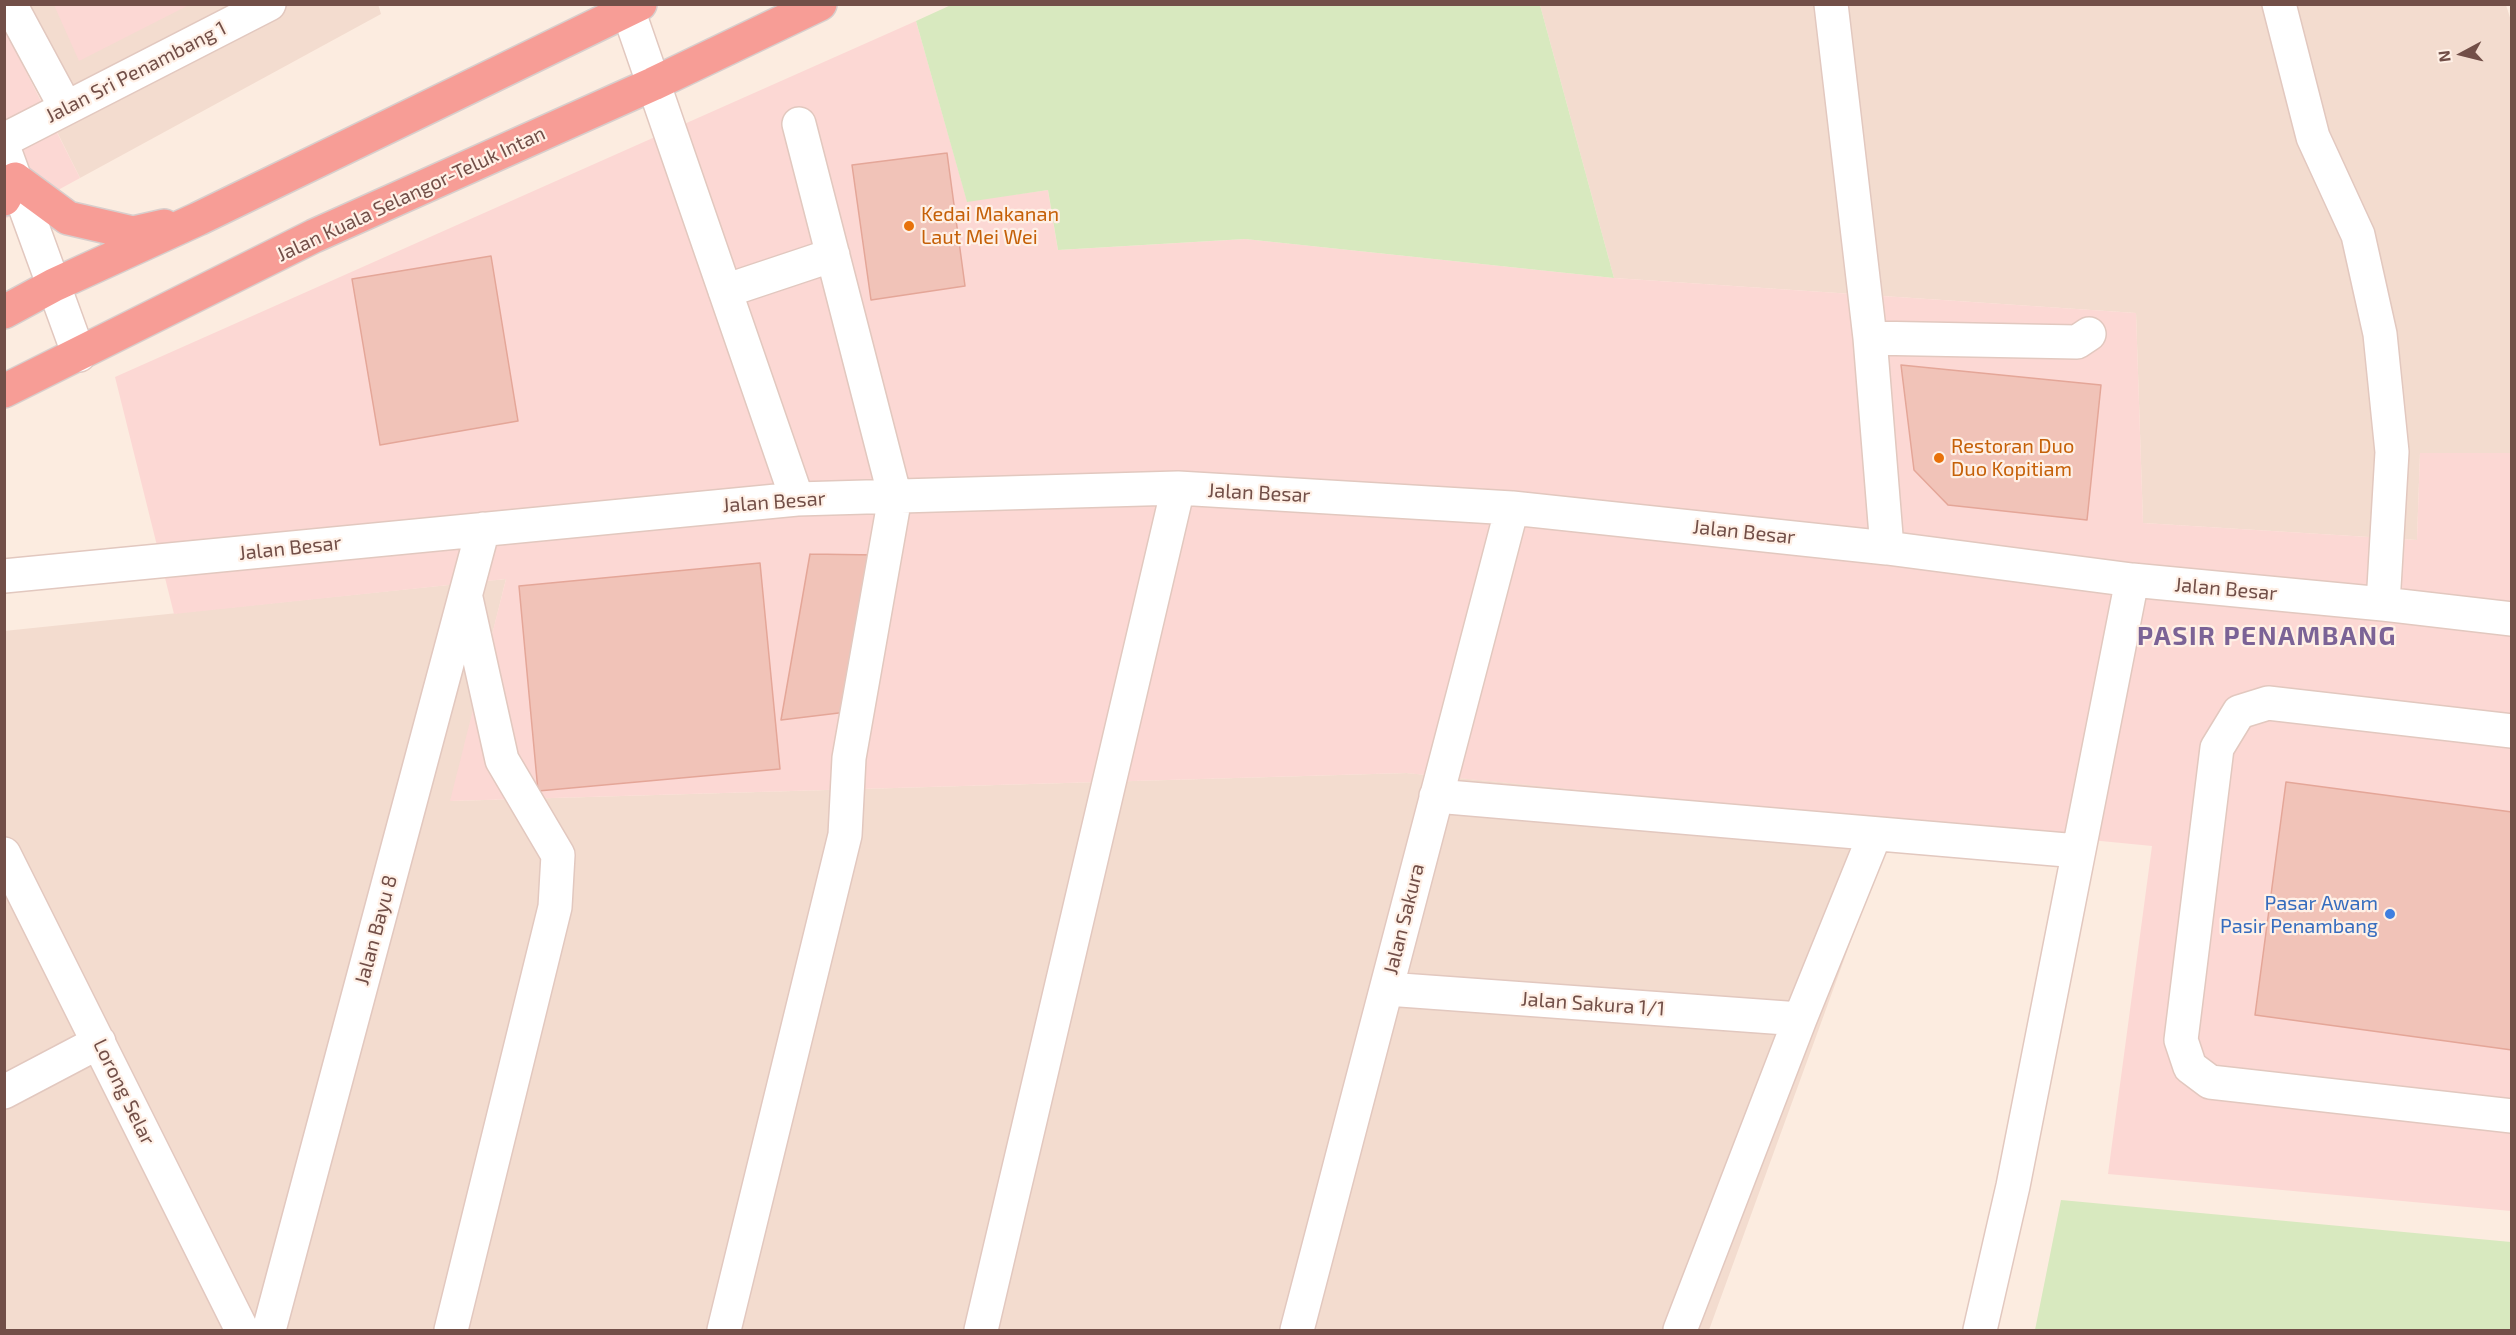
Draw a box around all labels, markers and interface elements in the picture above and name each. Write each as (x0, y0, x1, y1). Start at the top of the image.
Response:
street label: Jalan Sri Penambang 1 (42, 16, 230, 128)
north arrow (2432, 24, 2492, 84)
text: N (2434, 49, 2454, 63)
street label: Jalan Kuala Selangor-Teluk Intan (273, 121, 549, 267)
place label: Kedai Makanan Laut Mei Wei (921, 202, 1059, 249)
marker: Kedai Makanan Laut Mei Wei (902, 219, 916, 233)
place label: Restoran Duo Duo Kopitiam (1951, 434, 2074, 481)
marker: Restoran Duo Duo Kopitiam (1932, 451, 1946, 465)
street label: Jalan Besar (1207, 478, 1311, 508)
street label: Jalan Besar (722, 486, 826, 518)
street label: Jalan Besar (1691, 515, 1797, 549)
street label: Jalan Besar (237, 531, 343, 565)
street label: Jalan Besar (2174, 573, 2278, 605)
district label: PASIR PENAMBANG (2137, 620, 2397, 652)
street label: Jalan Sakura (1379, 861, 1429, 977)
street label: Jalan Bayu 8 (350, 872, 402, 988)
place label: Pasar Awam Pasir Penambang (2220, 891, 2378, 938)
marker: Pasar Awam Pasir Penambang (2383, 907, 2397, 921)
street label: Jalan Sakura 1/1 (1520, 987, 1666, 1021)
street label: Lorong Selar (88, 1035, 160, 1149)

